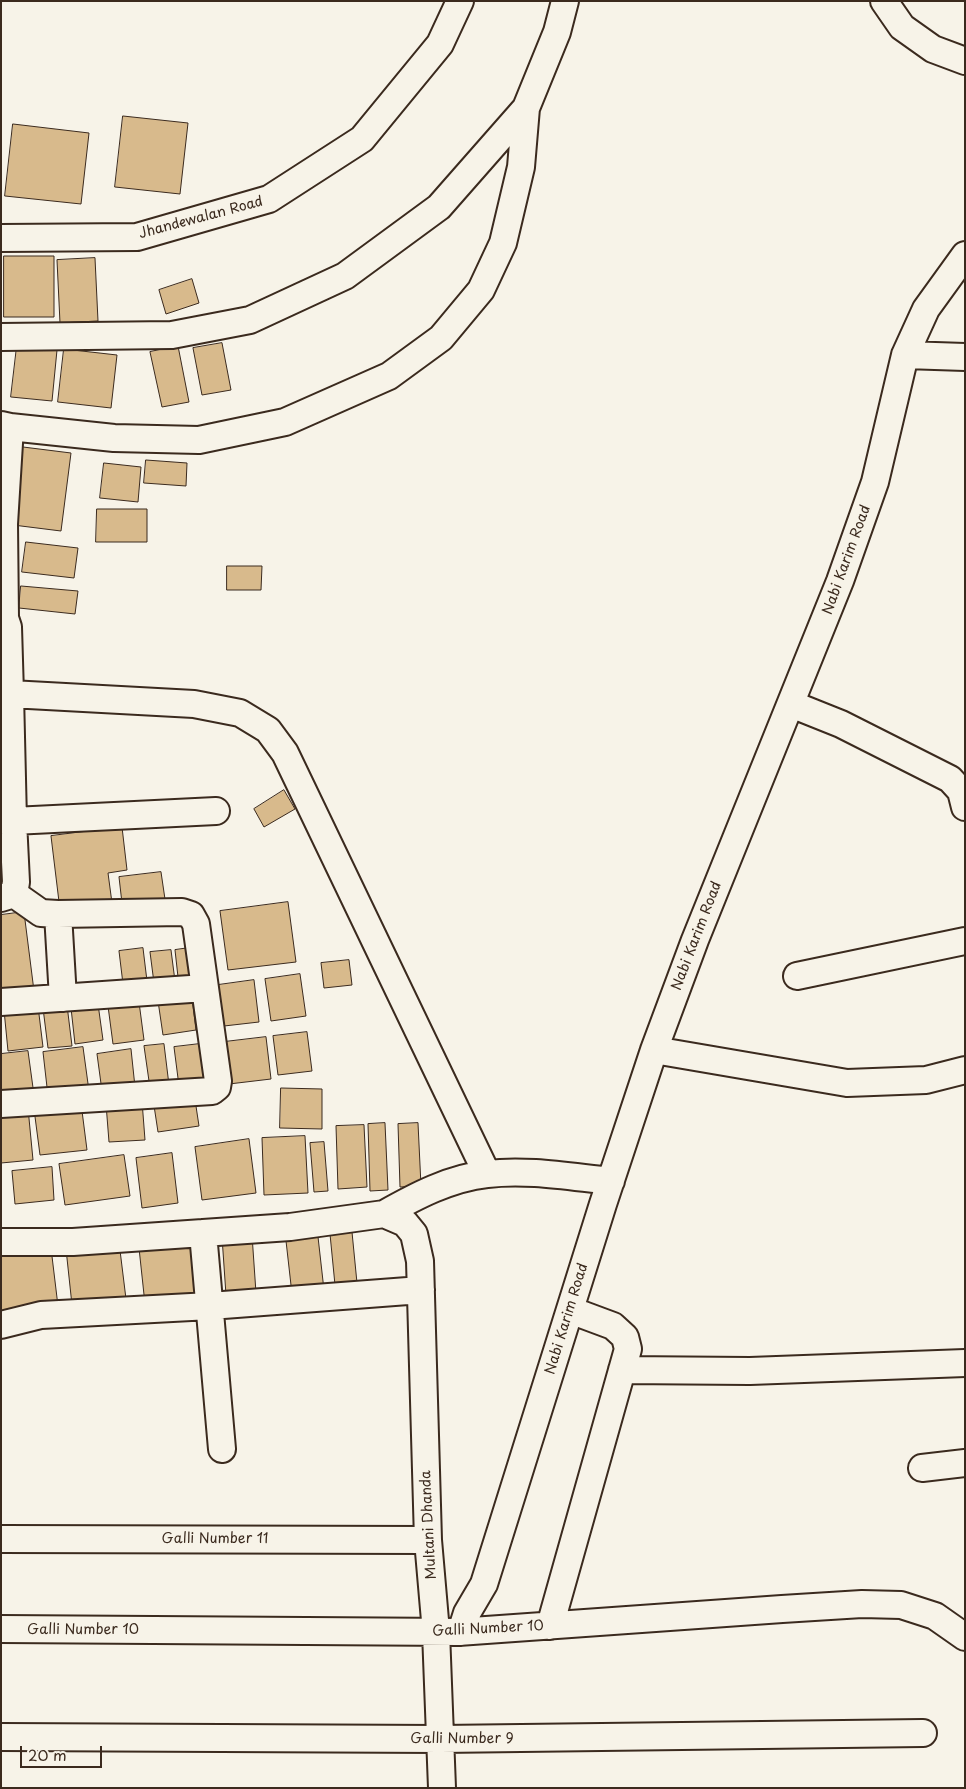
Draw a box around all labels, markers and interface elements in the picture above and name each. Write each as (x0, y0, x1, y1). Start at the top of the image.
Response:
street label: Jhandewalan Road (137, 193, 265, 243)
street label: Nabi Karim Road (819, 503, 875, 617)
street label: Nabi Karim Road (669, 879, 725, 993)
street label: Nabi Karim Road (542, 1261, 592, 1377)
street label: Multani Dhanda (418, 1470, 440, 1580)
street label: Galli Number 11 (161, 1531, 269, 1547)
street label: Galli Number 10 (432, 1618, 544, 1640)
street label: Galli Number 10 (27, 1622, 139, 1638)
street label: Galli Number 9 (410, 1731, 514, 1747)
scale bar (22, 1736, 105, 1768)
text: 20 m (28, 1743, 67, 1766)

